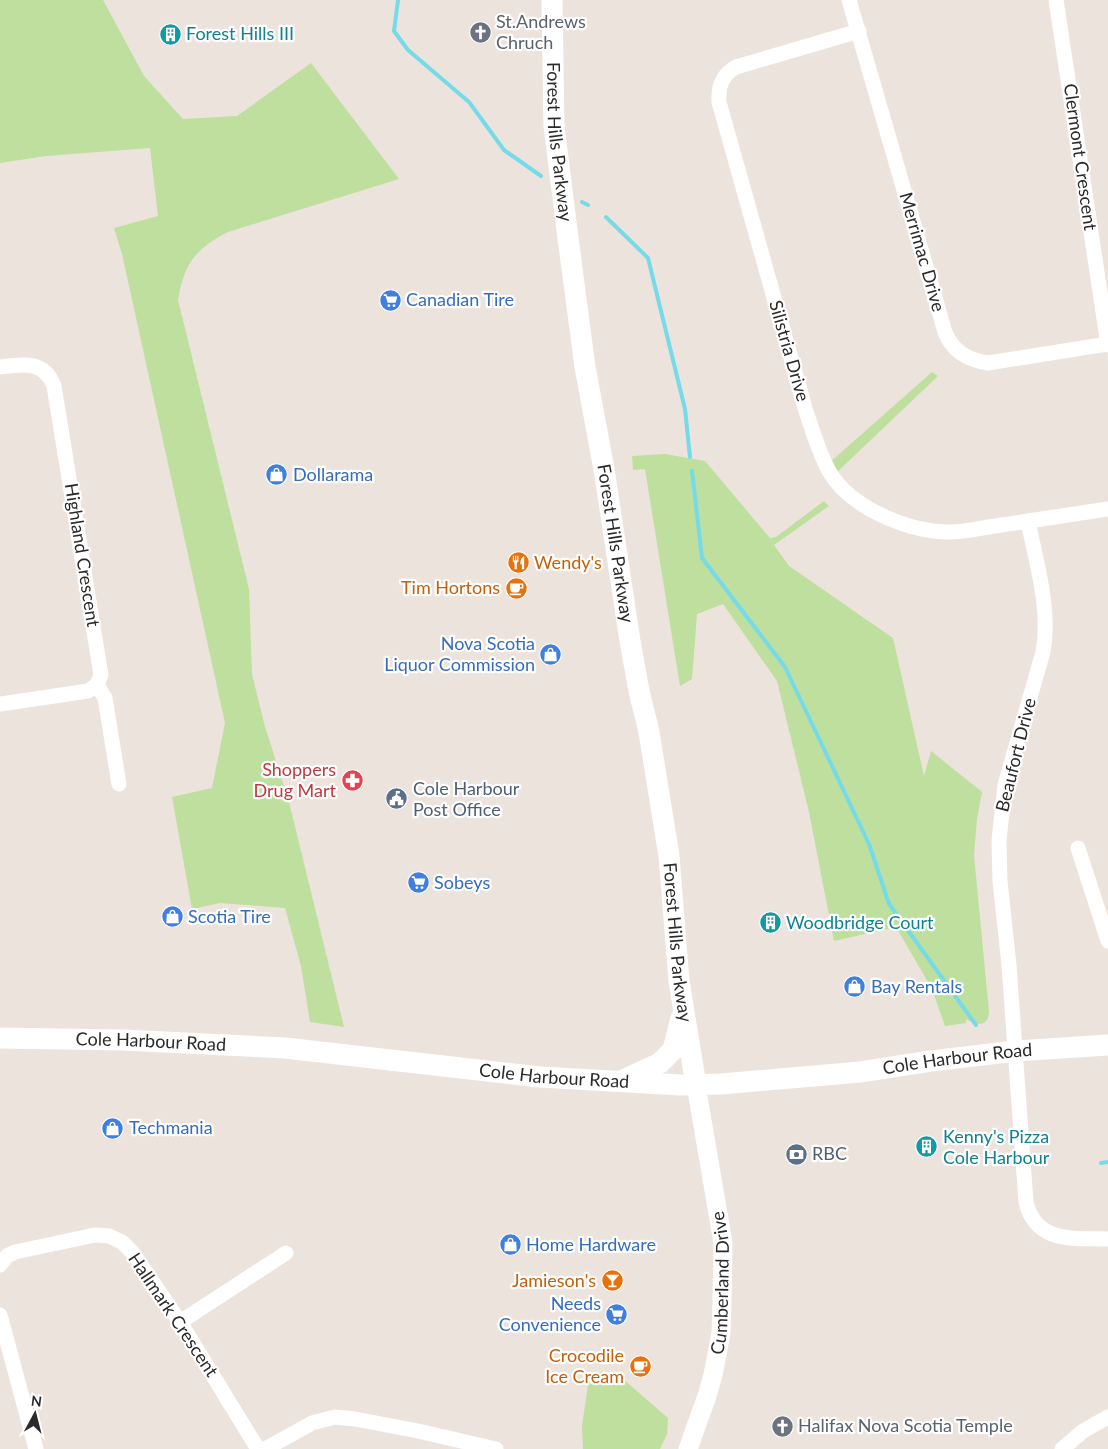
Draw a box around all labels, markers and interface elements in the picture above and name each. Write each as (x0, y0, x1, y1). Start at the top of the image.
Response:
place label: St.Andrews Chruch (496, 10, 586, 53)
church icon: St.Andrews Chruch (468, 20, 492, 44)
building icon: Forest Hills III (158, 22, 182, 46)
place label: Forest Hills III (186, 22, 294, 44)
street label: Forest Hills Parkway (543, 62, 578, 223)
street label: Clermont Crescent (1060, 82, 1102, 232)
street label: Merrimac Drive (895, 189, 951, 314)
supermarket icon: Canadian Tire (378, 288, 402, 312)
place label: Canadian Tire (406, 288, 514, 310)
street label: Silistria Drive (765, 298, 815, 404)
street label: Forest Hills Parkway (593, 462, 639, 625)
shop icon: Dollarama (265, 463, 289, 487)
place label: Dollarama (293, 463, 373, 485)
street label: Highland Crescent (61, 481, 105, 629)
restaurant icon: Wendy's (506, 551, 530, 575)
place label: Wendy's (534, 551, 602, 573)
place label: Tim Hortons (401, 576, 500, 598)
cafe icon: Tim Hortons (504, 576, 528, 600)
place label: Nova Scotia Liquor Commission (384, 632, 535, 675)
shop icon: Nova Scotia Liquor Commission (539, 642, 563, 666)
street label: Beaufort Drive (990, 695, 1040, 814)
place label: Shoppers Drug Mart (254, 758, 337, 801)
pharmacy icon: Shoppers Drug Mart (340, 768, 364, 792)
place label: Cole Harbour Post Office (413, 777, 520, 820)
public building icon: Cole Harbour Post Office (385, 787, 409, 811)
street label: Forest Hills Parkway (660, 862, 698, 1024)
supermarket icon: Sobeys (406, 871, 430, 895)
place label: Sobeys (434, 871, 490, 893)
shop icon: Scotia Tire (160, 905, 184, 929)
place label: Scotia Tire (188, 905, 271, 927)
building icon: Woodbridge Court (758, 911, 782, 935)
place label: Woodbridge Court (786, 911, 934, 933)
shop icon: Bay Rentals (843, 975, 867, 999)
place label: Bay Rentals (871, 975, 962, 997)
street label: Cole Harbour Road (76, 1027, 227, 1055)
street label: Cole Harbour Road (881, 1038, 1033, 1078)
street label: Cole Harbour Road (478, 1058, 630, 1092)
shop icon: Techmania (101, 1116, 125, 1140)
place label: Techmania (129, 1116, 213, 1138)
place label: Kenny's Pizza Cole Harbour (943, 1125, 1050, 1168)
building icon: Kenny's Pizza Cole Harbour (915, 1135, 939, 1159)
bank icon: RBC (784, 1142, 808, 1166)
place label: RBC (812, 1142, 847, 1164)
street label: Cumberland Drive (705, 1210, 733, 1356)
shop icon: Home Hardware (498, 1233, 522, 1257)
place label: Home Hardware (526, 1233, 656, 1255)
street label: Hallmark Crescent (124, 1248, 224, 1381)
place label: Jamieson's (512, 1269, 596, 1291)
bar icon: Jamieson's (600, 1269, 624, 1293)
place label: Needs Convenience (499, 1292, 601, 1335)
supermarket icon: Needs Convenience (605, 1302, 629, 1326)
place label: Crocodile Ice Cream (545, 1344, 624, 1387)
cafe icon: Crocodile Ice Cream (628, 1354, 652, 1378)
north arrow (10, 1389, 60, 1439)
text: N (30, 1392, 43, 1410)
church icon: Halifax Nova Scotia Temple (770, 1414, 794, 1438)
place label: Halifax Nova Scotia Temple (798, 1414, 1013, 1436)

